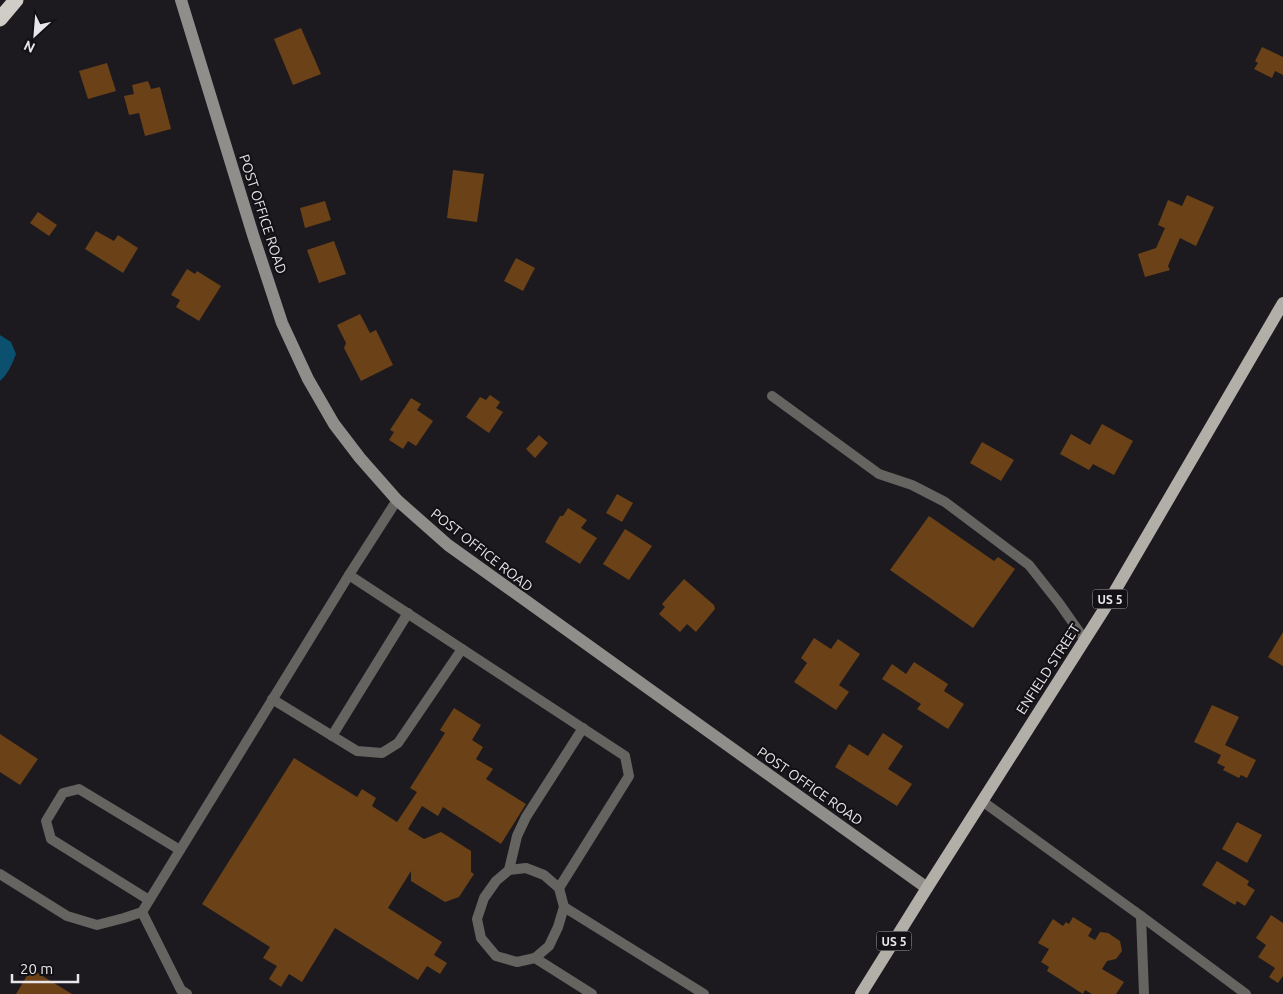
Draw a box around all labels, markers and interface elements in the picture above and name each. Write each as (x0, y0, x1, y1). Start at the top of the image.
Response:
north arrow (10, 10, 60, 60)
text: N (21, 37, 38, 56)
street label: POST OFFICE ROAD (236, 152, 290, 276)
street label: POST OFFICE ROAD (428, 505, 536, 595)
road number: US 5 (1092, 590, 1128, 608)
street label: ENFIELD STREET (1013, 621, 1083, 717)
street label: POST OFFICE ROAD (754, 744, 866, 828)
road number: US 5 (876, 931, 912, 950)
scale bar (12, 952, 79, 984)
text: 20 m (20, 960, 53, 977)

